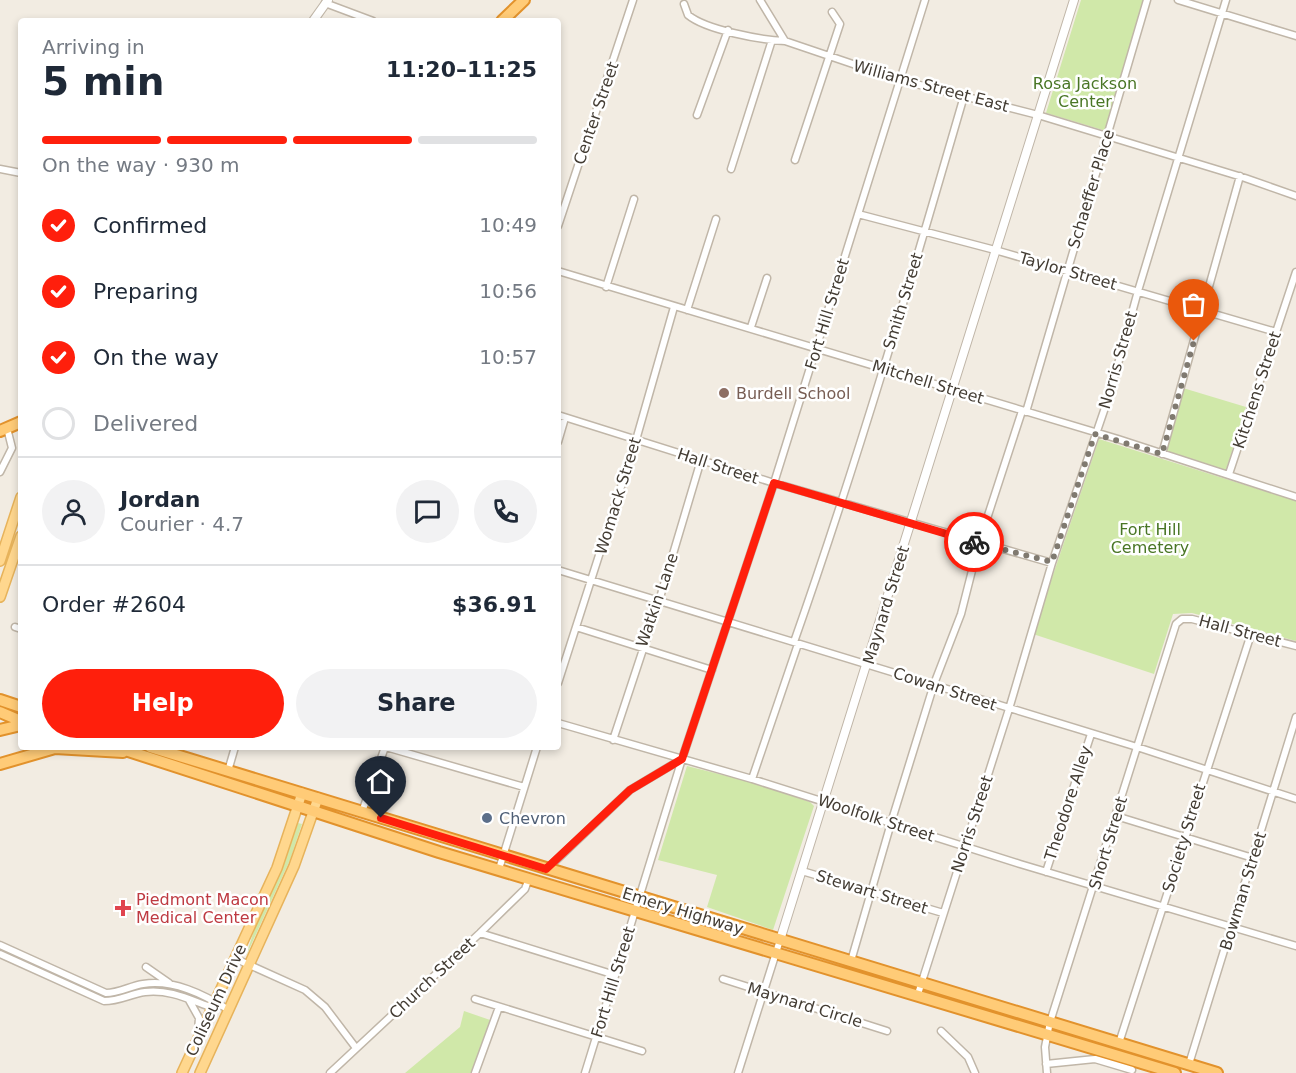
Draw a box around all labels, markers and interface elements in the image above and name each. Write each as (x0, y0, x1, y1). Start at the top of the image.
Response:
text: Arriving in (42, 35, 145, 59)
street label: Williams Street East (851, 56, 1011, 116)
text: 11:20–11:25 (386, 57, 537, 82)
text: 5 min (42, 59, 164, 104)
street label: Center Street (570, 59, 622, 167)
park label: Rosa Jackson Center (1033, 74, 1137, 111)
street label: Schaeffer Place (1064, 127, 1118, 251)
text: On the way · 930 m (42, 153, 240, 177)
icon: check (42, 209, 75, 242)
text: Confirmed (93, 213, 207, 238)
text: 10:49 (479, 213, 537, 237)
street label: Taylor Street (1016, 248, 1119, 294)
street label: Smith Street (879, 250, 927, 352)
street label: Fort Hill Street (801, 256, 853, 372)
icon: check (42, 275, 75, 308)
text: Preparing (93, 279, 199, 304)
text: 10:56 (479, 279, 537, 303)
pin (1168, 279, 1219, 341)
icon: bag (1177, 288, 1210, 321)
street label: Norris Street (1095, 309, 1141, 411)
street label: Kitchens Street (1229, 329, 1285, 451)
icon: check (42, 341, 75, 374)
text: On the way (93, 345, 219, 370)
text: 10:57 (479, 345, 537, 369)
street label: Mitchell Street (870, 356, 986, 408)
place label: Burdell School (736, 384, 851, 403)
marker: Burdell School (717, 386, 731, 400)
text: Delivered (93, 411, 198, 436)
street label: Womack Street (591, 435, 645, 557)
street label: Hall Street (675, 444, 761, 488)
button: person (42, 480, 105, 543)
button: chat (396, 480, 459, 543)
button: phone (474, 480, 537, 543)
text: Jordan (120, 487, 200, 512)
text: Courier · 4.7 (120, 512, 244, 536)
courier (944, 512, 1004, 572)
park label: Fort Hill Cemetery (1111, 520, 1189, 557)
icon: bike (958, 526, 991, 559)
street label: Maynard Street (859, 543, 913, 667)
street label: Watkin Lane (632, 550, 682, 650)
text: Order #2604 (42, 592, 186, 617)
text: $36.91 (452, 592, 537, 617)
street label: Hall Street (1197, 611, 1283, 651)
street label: Cowan Street (891, 663, 999, 715)
button: Help (42, 669, 284, 738)
button: Share (296, 669, 537, 738)
street label: Theodore Alley (1040, 743, 1096, 864)
pin (355, 756, 406, 818)
icon: home (364, 765, 397, 798)
street label: Norris Street (947, 773, 997, 875)
street label: Society Street (1158, 781, 1210, 895)
street label: Woolfolk Street (815, 790, 937, 846)
street label: Short Street (1085, 794, 1131, 892)
place label: Chevron (499, 809, 566, 828)
marker: Chevron (480, 811, 494, 825)
street label: Bowman Street (1216, 829, 1270, 953)
street label: Stewart Street (814, 866, 930, 918)
street label: Emery Highway (620, 884, 746, 938)
place label: Piedmont Macon Medical Center (136, 890, 269, 927)
marker: Piedmont Macon Medical Center (114, 899, 132, 917)
street label: Fort Hill Street (587, 924, 639, 1040)
street label: Church Street (385, 933, 479, 1023)
street label: Coliseum Drive (182, 941, 250, 1059)
street label: Maynard Circle (745, 978, 865, 1032)

